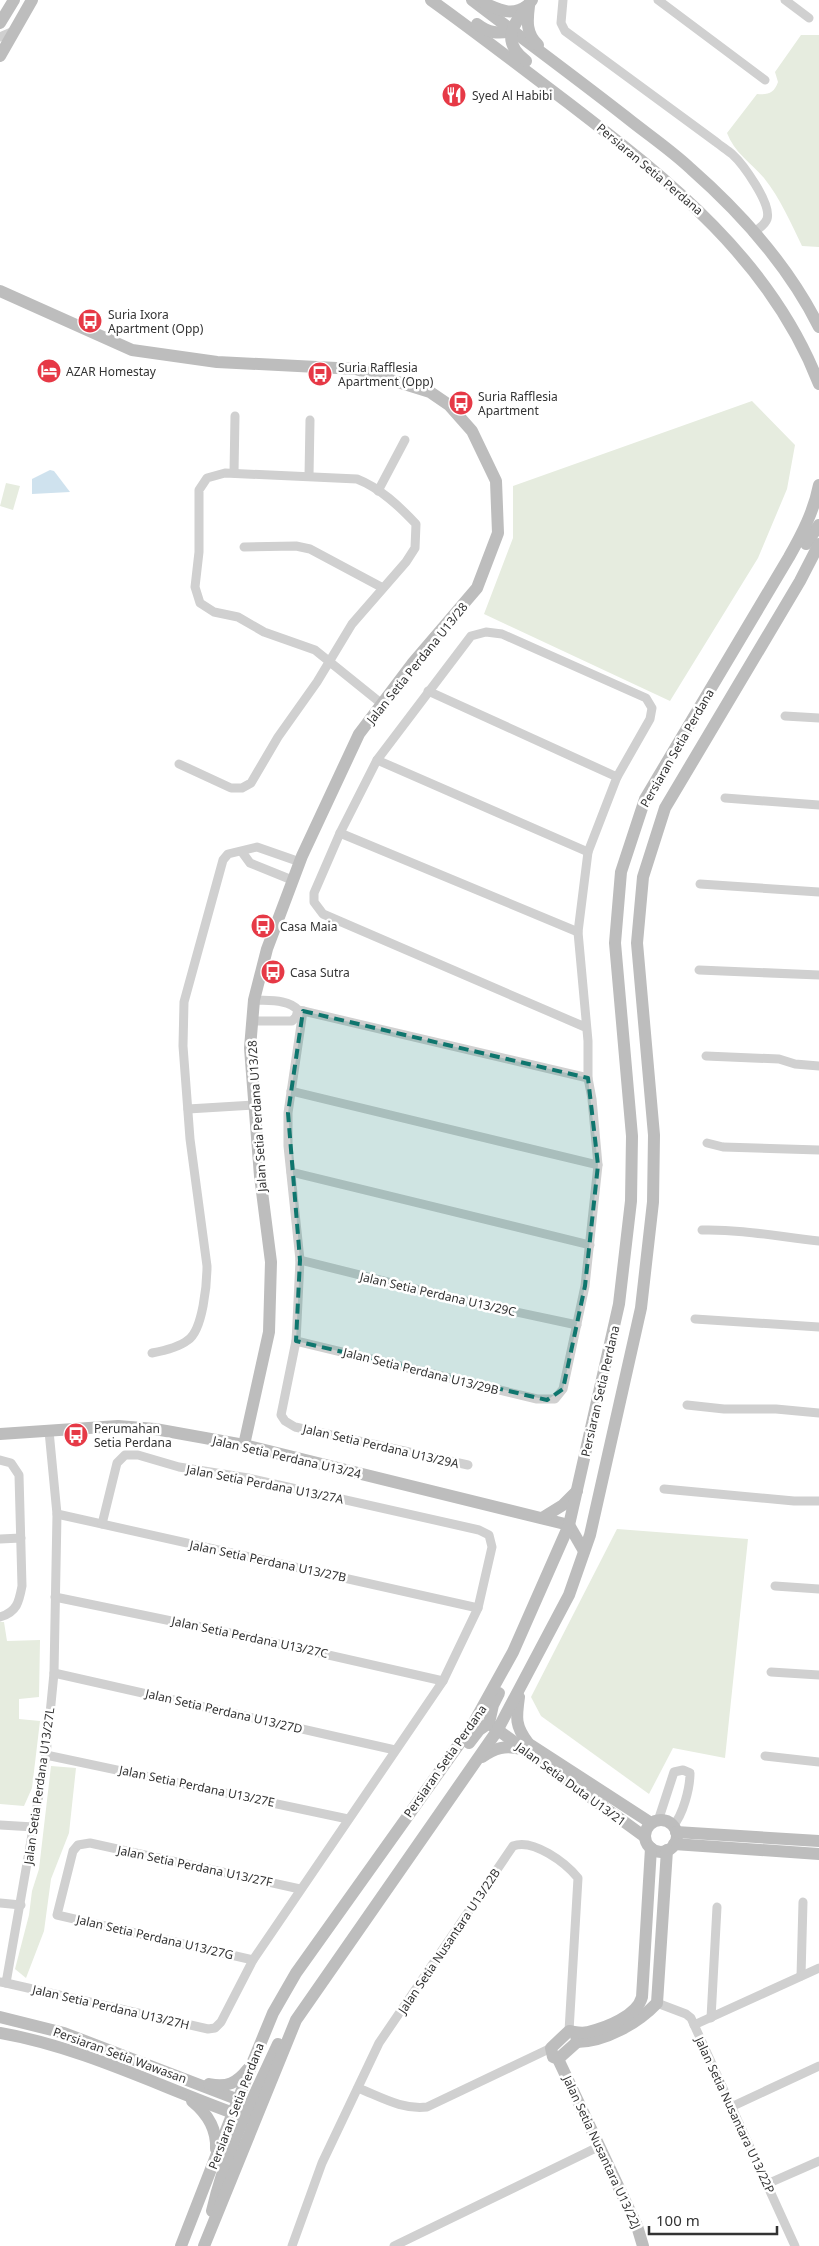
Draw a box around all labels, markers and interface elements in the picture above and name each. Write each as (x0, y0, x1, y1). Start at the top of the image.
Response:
restaurant icon: Syed Al Habibi (441, 82, 467, 108)
place label: Syed Al Habibi (472, 87, 552, 104)
street label: Persiaran Setia Perdana (593, 119, 707, 219)
place label: Suria Ixora Apartment (Opp) (108, 306, 204, 337)
bus stop icon: Suria Ixora Apartment (Opp) (77, 308, 103, 334)
hotel icon: AZAR Homestay (36, 358, 62, 384)
place label: Suria Rafflesia Apartment (Opp) (338, 359, 434, 390)
bus stop icon: Suria Rafflesia Apartment (Opp) (307, 361, 333, 387)
place label: AZAR Homestay (66, 363, 157, 380)
place label: Suria Rafflesia Apartment (478, 388, 558, 419)
bus stop icon: Suria Rafflesia Apartment (448, 390, 474, 416)
street label: Jalan Setia Perdana U13/28 (362, 599, 471, 728)
street label: Persiaran Setia Perdana (636, 686, 718, 810)
bus stop icon: Casa Maia (250, 913, 276, 939)
place label: Casa Maia (280, 918, 337, 935)
bus stop icon: Casa Sutra (260, 959, 286, 985)
place label: Casa Sutra (290, 964, 350, 981)
street label: Jalan Setia Perdana U13/28 (243, 1040, 271, 1193)
street label: Jalan Setia Perdana U13/29C (357, 1268, 518, 1320)
street label: Persiaran Setia Perdana (577, 1324, 623, 1458)
street label: Jalan Setia Perdana U13/29B (341, 1343, 501, 1399)
place label: Perumahan Setia Perdana (94, 1420, 172, 1451)
street label: Jalan Setia Perdana U13/29A (300, 1420, 461, 1472)
bus stop icon: Perumahan Setia Perdana (63, 1422, 89, 1448)
street label: Jalan Setia Perdana U13/24 (210, 1431, 363, 1482)
street label: Jalan Setia Perdana U13/27A (184, 1460, 345, 1508)
street label: Jalan Setia Perdana U13/27B (187, 1536, 348, 1586)
street label: Jalan Setia Perdana U13/27C (169, 1612, 330, 1662)
street label: Jalan Setia Perdana U13/27D (143, 1684, 304, 1737)
street label: Persiaran Setia Perdana (400, 1701, 490, 1821)
street label: Jalan Setia Perdana U13/27L (19, 1707, 58, 1866)
street label: Jalan Setia Duta U13/21 (512, 1738, 629, 1830)
street label: Jalan Setia Perdana U13/27E (117, 1761, 276, 1811)
street label: Jalan Setia Perdana U13/27F (115, 1841, 274, 1891)
street label: Jalan Setia Nusantara U13/22B (393, 1865, 504, 2018)
street label: Jalan Setia Perdana U13/27G (74, 1910, 235, 1963)
street label: Jalan Setia Perdana U13/27H (30, 1980, 191, 2033)
street label: Persiaran Setia Wawasan (51, 2023, 189, 2087)
street label: Jalan Setia Nusantara U13/22P (691, 2033, 779, 2196)
street label: Persiaran Setia Perdana (204, 2040, 268, 2172)
street label: Jalan Setia Nusantara U13/22J (559, 2072, 645, 2231)
scale bar (649, 2204, 776, 2236)
text: 100 m (656, 2210, 700, 2230)

